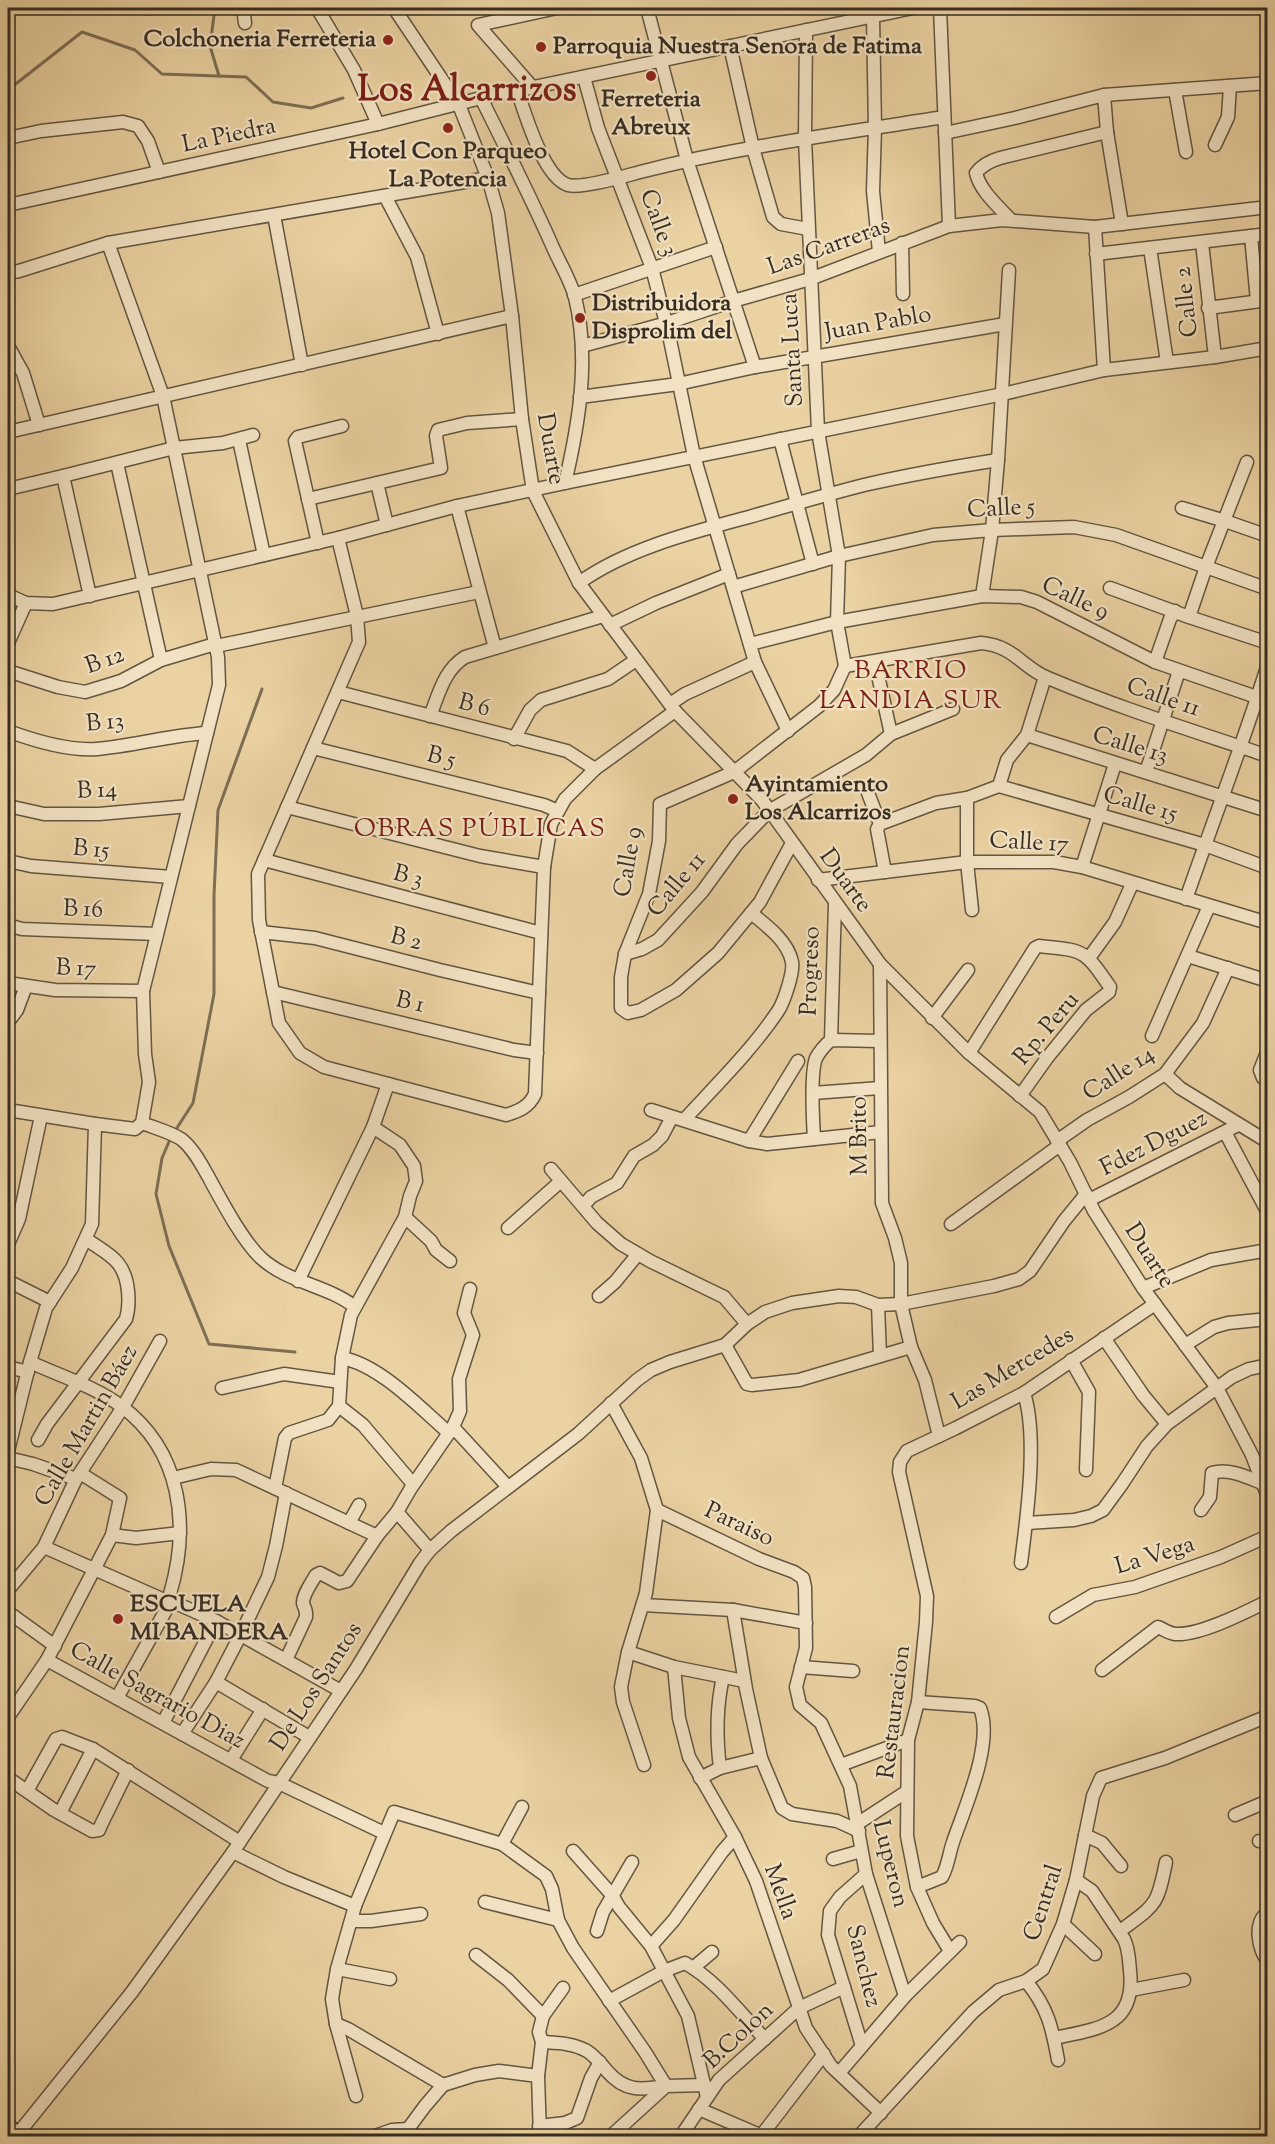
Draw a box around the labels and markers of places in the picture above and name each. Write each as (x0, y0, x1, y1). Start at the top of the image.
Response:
place label: Colchoneria Ferreteria (144, 23, 377, 57)
place label: Parroquia Nuestra Senora de Fatima (553, 30, 923, 64)
marker: Colchoneria Ferreteria (381, 33, 395, 47)
marker: Parroquia Nuestra Senora de Fatima (534, 40, 548, 54)
marker: Ferreteria Abreux (644, 69, 658, 83)
place label: Ferreteria Abreux (601, 83, 702, 145)
marker: Hotel Con Parqueo La Potencia (441, 121, 455, 135)
place label: Hotel Con Parqueo La Potencia (349, 135, 547, 197)
place label: Distribuidora Disprolim del (592, 287, 732, 349)
marker: Distribuidora Disprolim del (573, 311, 587, 325)
place label: Ayintamiento Los Alcarrizos (745, 768, 891, 830)
marker: Ayintamiento Los Alcarrizos (726, 792, 740, 806)
place label: ESCUELA MI BANDERA (130, 1588, 289, 1650)
marker: ESCUELA MI BANDERA (111, 1612, 125, 1626)

